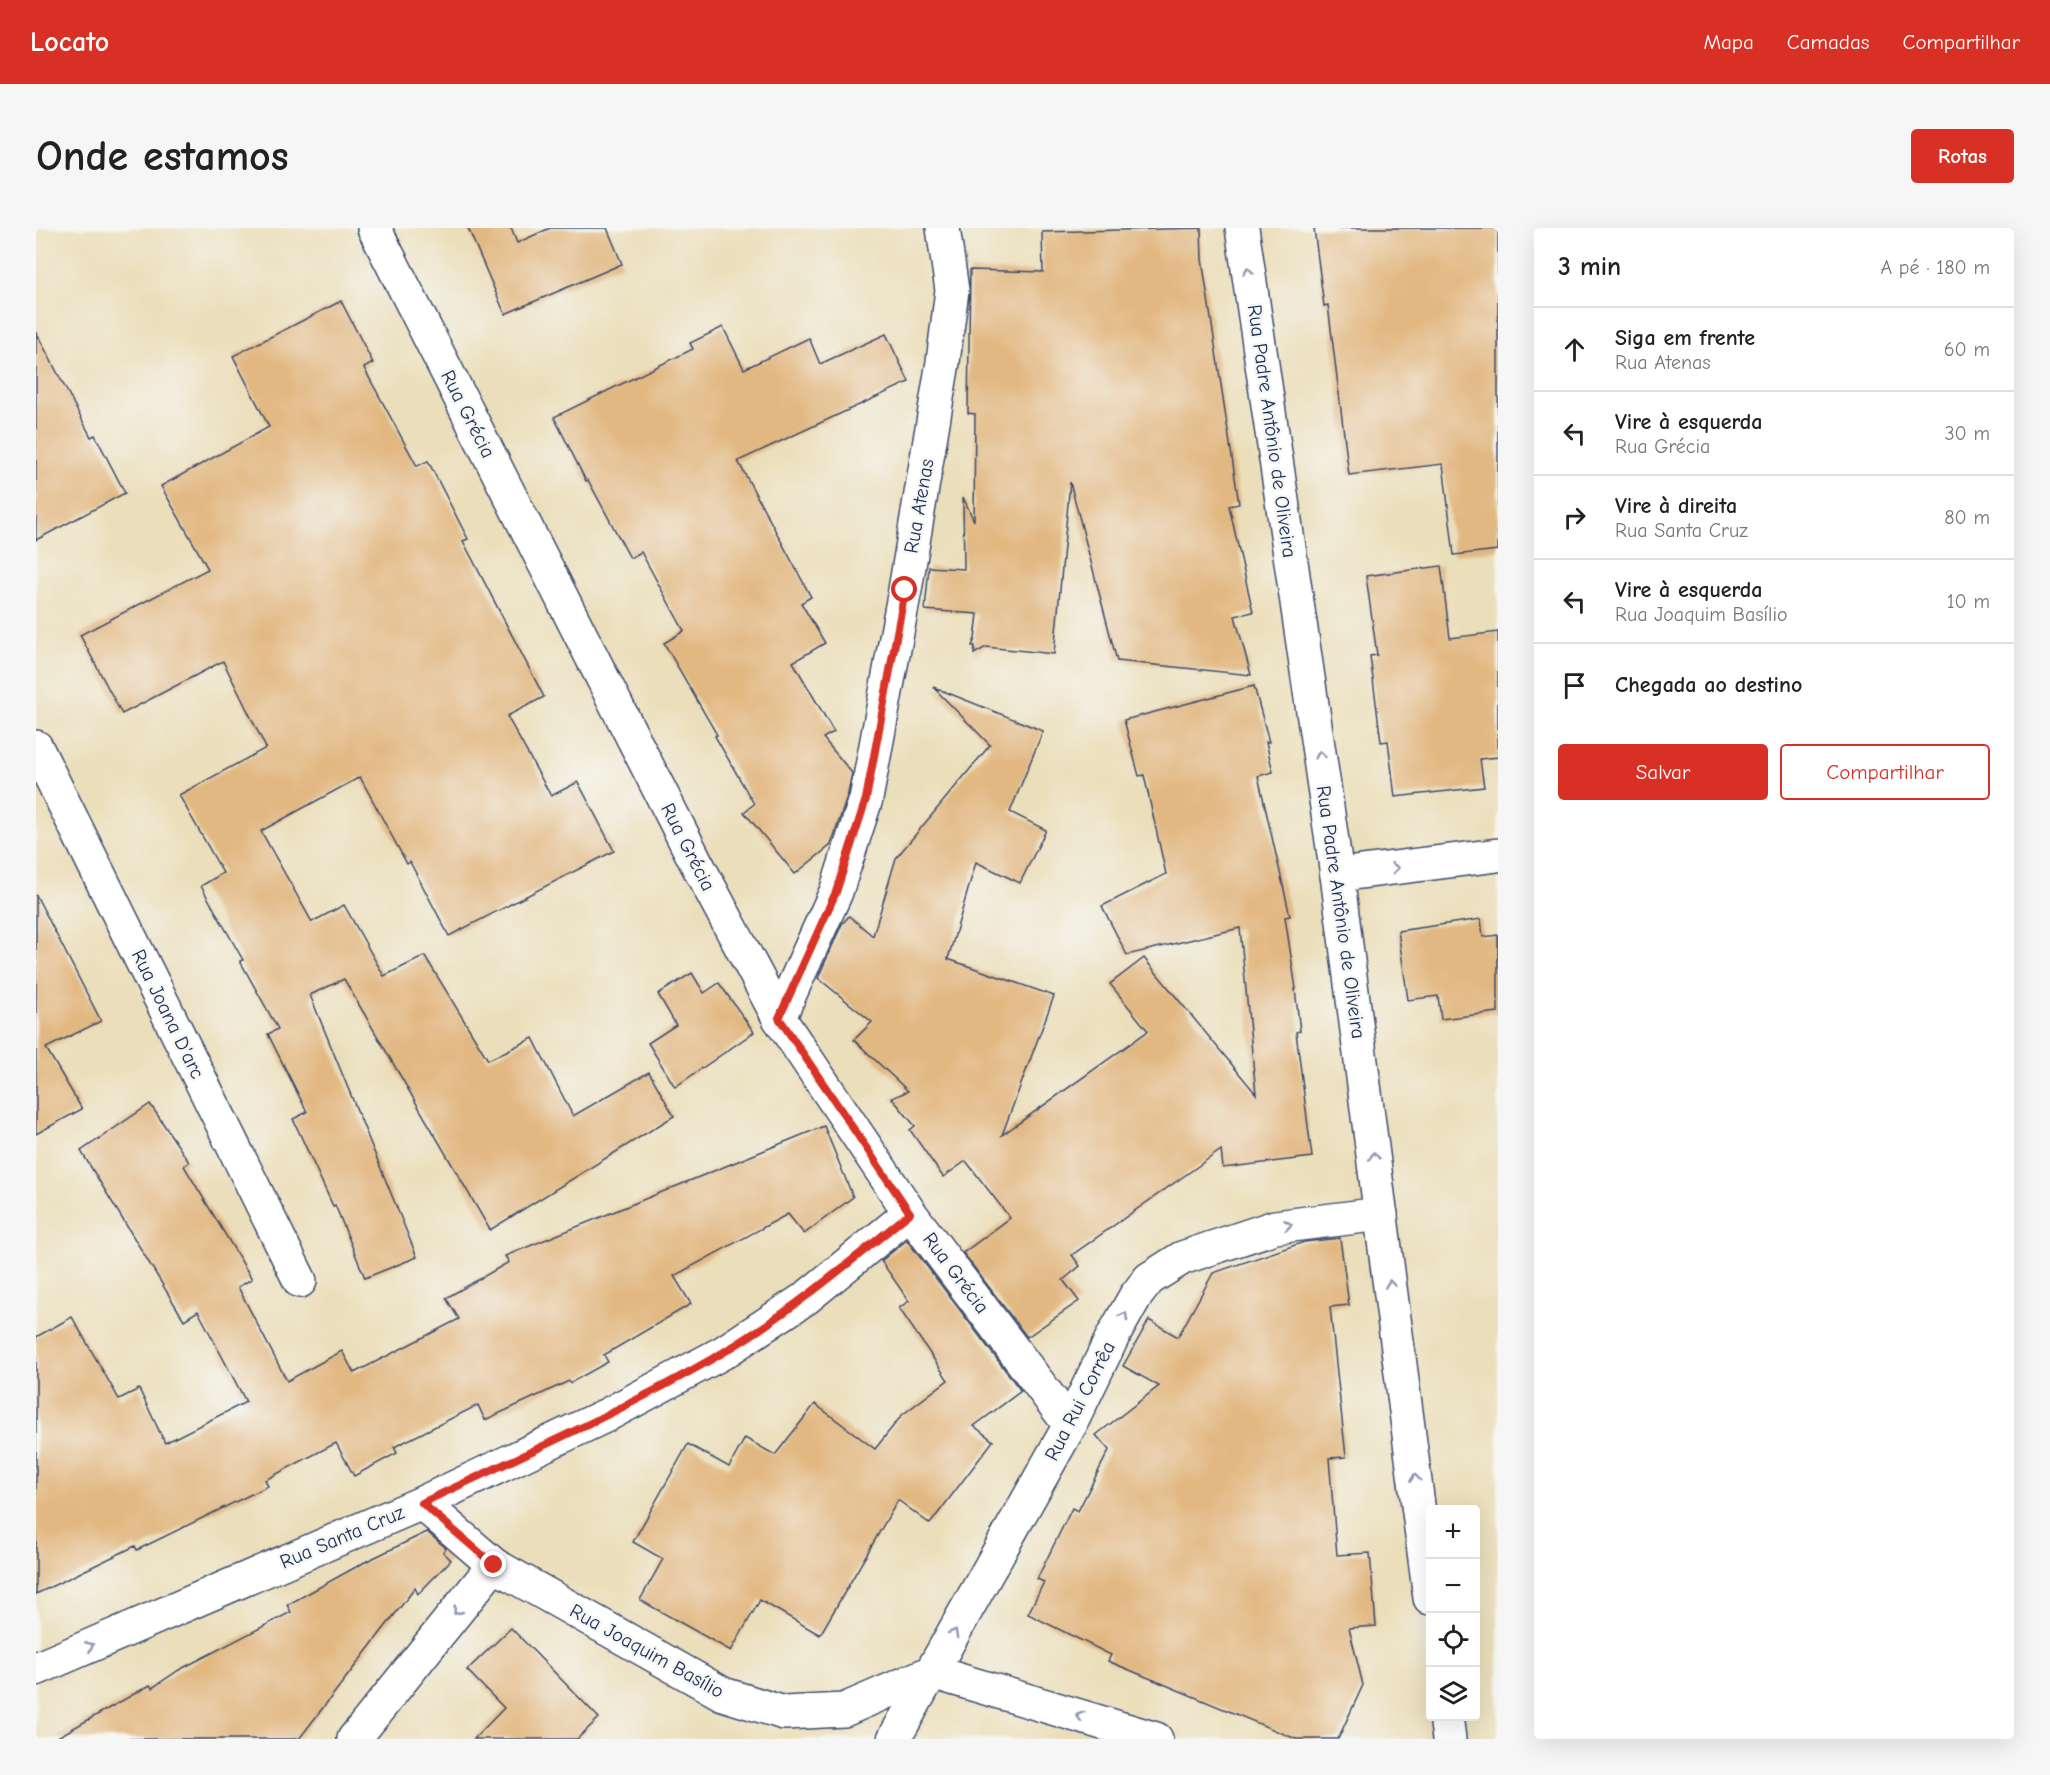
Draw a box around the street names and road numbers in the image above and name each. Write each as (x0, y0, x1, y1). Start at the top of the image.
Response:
street label: Rua Padre Antônio de Oliveira (1243, 303, 1301, 559)
street label: Rua Grécia (436, 366, 500, 462)
street label: Rua Atenas (899, 457, 939, 555)
street label: Rua Padre Antônio de Oliveira (1312, 784, 1370, 1040)
street label: Rua Grécia (656, 799, 720, 895)
street label: Rua Joana D'arc (127, 946, 209, 1083)
street label: Rua Grécia (918, 1228, 994, 1318)
street label: Rua Rui Corrêa (1040, 1337, 1120, 1465)
street label: Rua Santa Cruz (276, 1500, 408, 1574)
street label: Rua Joaquim Basílio (566, 1599, 728, 1703)

